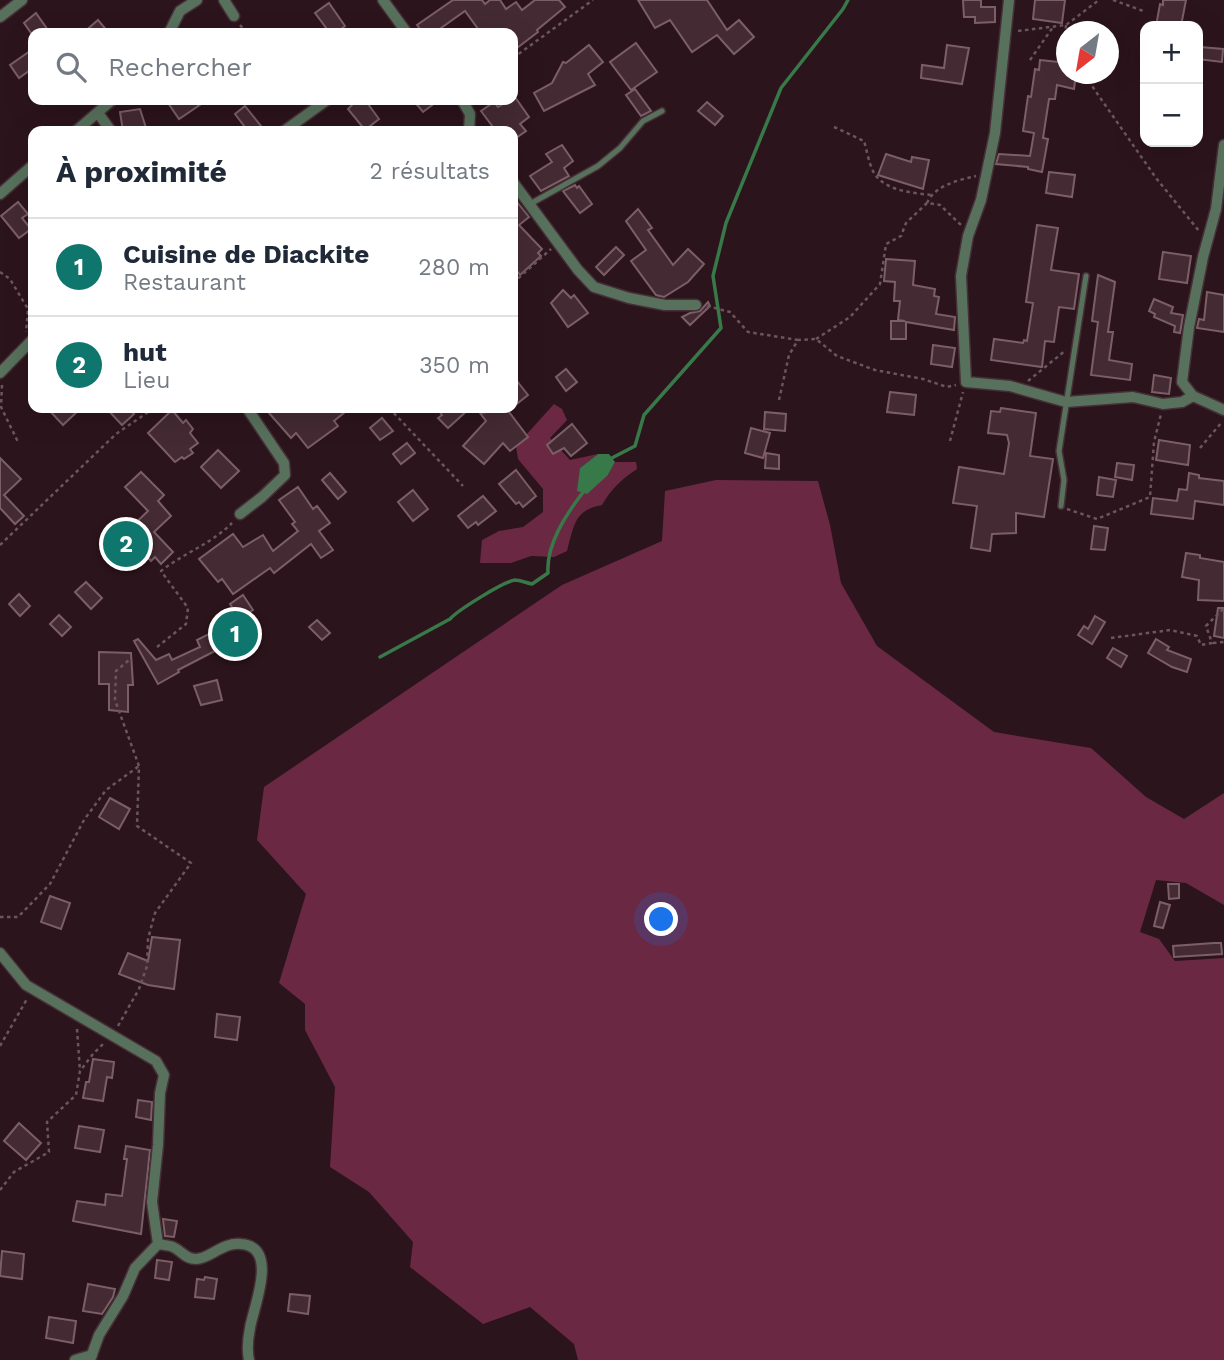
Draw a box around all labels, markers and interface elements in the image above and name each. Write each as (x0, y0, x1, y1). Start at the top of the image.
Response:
north arrow (1056, 21, 1119, 84)
map controls (1140, 21, 1203, 147)
button: + (1140, 21, 1203, 84)
search box (28, 28, 518, 105)
icon: search (52, 48, 90, 86)
text: Rechercher (108, 52, 252, 82)
button: − (1140, 84, 1203, 147)
text: À proximité (56, 154, 227, 189)
text: 2 résultats (370, 158, 490, 185)
text: Cuisine de Diackite (123, 239, 369, 269)
text: 1 (74, 254, 84, 281)
text: 280 m (418, 254, 490, 281)
text: Restaurant (123, 269, 246, 296)
text: hut (123, 337, 167, 367)
text: 2 (72, 352, 86, 379)
text: 350 m (419, 352, 490, 379)
text: Lieu (123, 367, 170, 394)
pin: 2 (103, 518, 149, 570)
pin: 1 (212, 608, 258, 660)
your location (644, 902, 678, 936)

